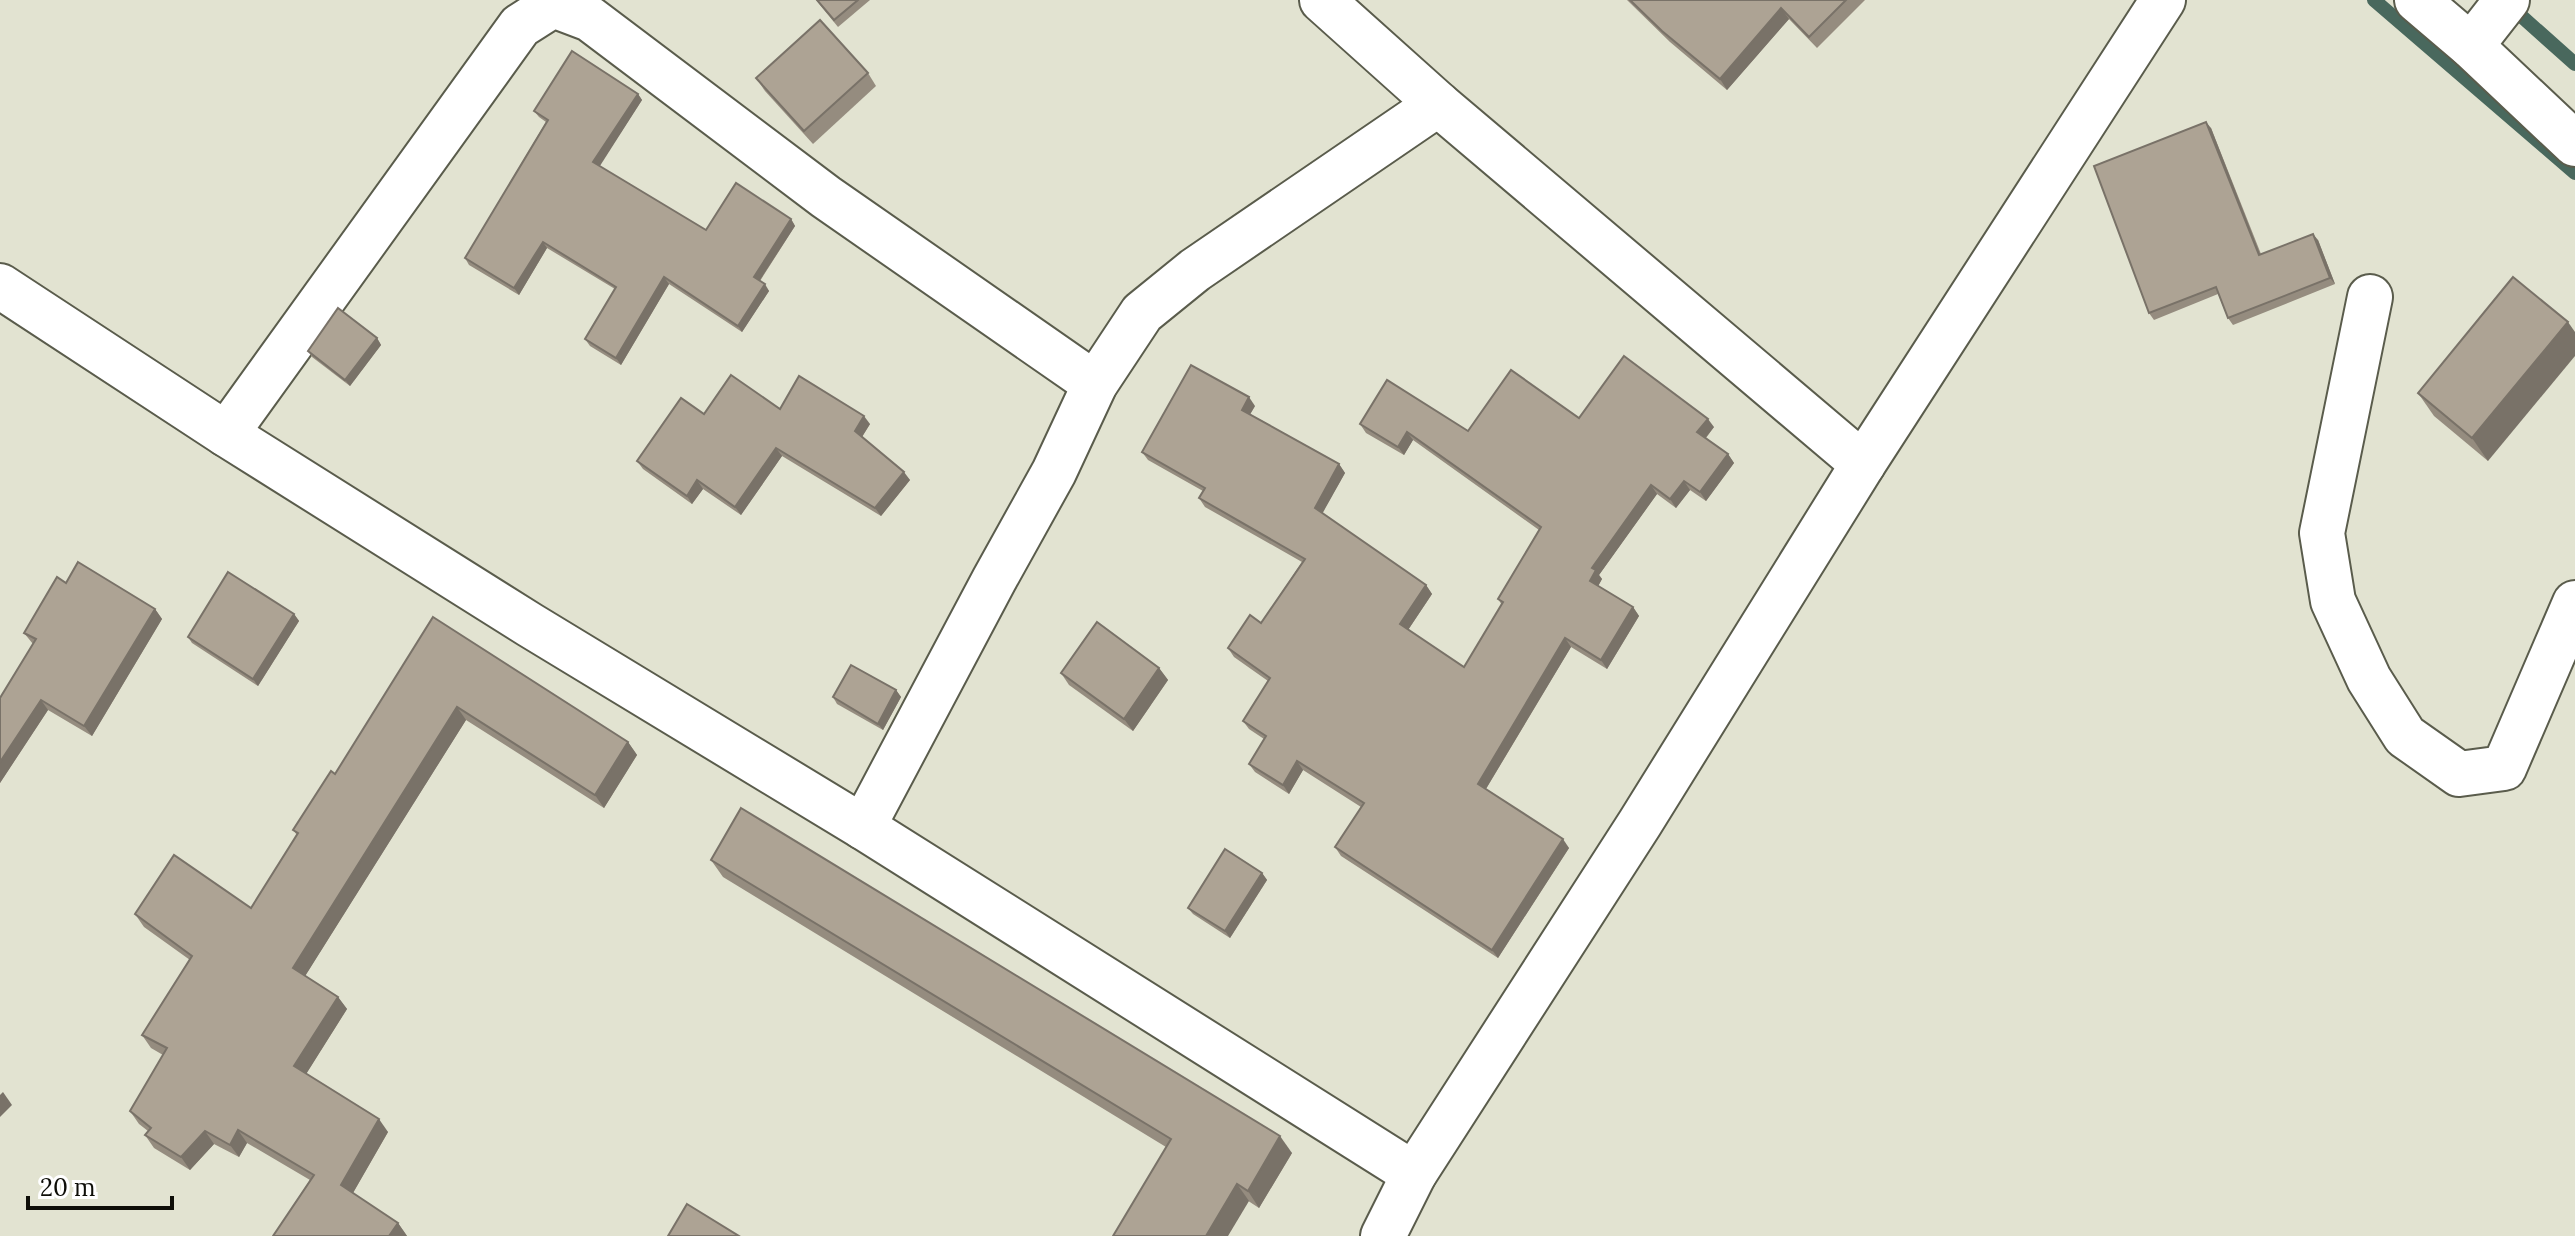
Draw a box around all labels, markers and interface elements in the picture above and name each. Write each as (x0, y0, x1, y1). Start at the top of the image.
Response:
scale bar (28, 1160, 172, 1210)
text: 20 m (40, 1172, 96, 1203)

